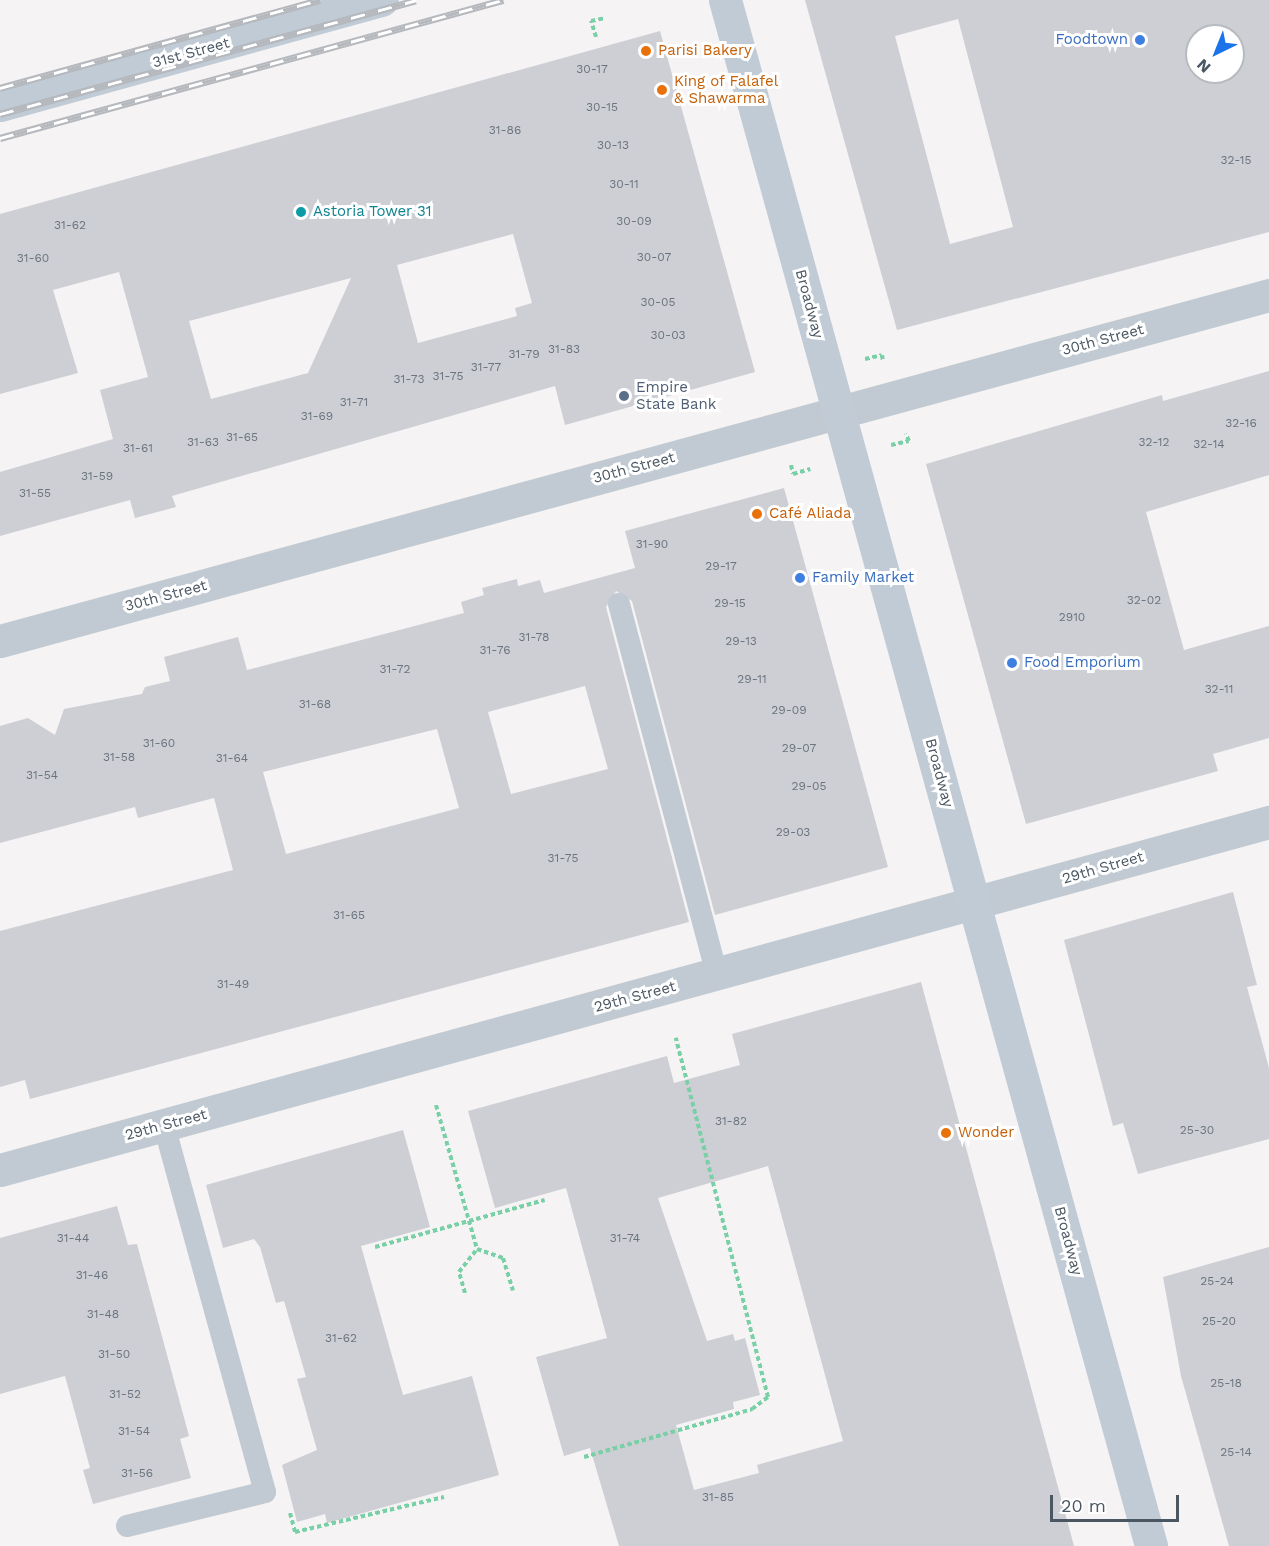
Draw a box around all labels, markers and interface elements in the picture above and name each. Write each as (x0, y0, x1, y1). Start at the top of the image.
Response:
north arrow (1185, 24, 1245, 84)
place label: Foodtown (1055, 31, 1128, 49)
marker: Foodtown (1133, 33, 1147, 47)
street label: 31st Street (150, 34, 232, 72)
place label: Parisi Bakery (658, 42, 752, 60)
marker: Parisi Bakery (639, 44, 653, 58)
text: N (1193, 55, 1215, 77)
house number: 30-17 (576, 63, 608, 77)
place label: King of Falafel & Shawarma (674, 72, 779, 107)
marker: King of Falafel & Shawarma (655, 83, 669, 97)
house number: 30-15 (586, 101, 618, 115)
house number: 31-86 (489, 124, 521, 138)
house number: 30-13 (597, 139, 629, 153)
house number: 32-15 (1220, 154, 1252, 168)
house number: 30-11 (609, 178, 639, 192)
place label: Astoria Tower 31 (313, 203, 433, 221)
marker: Astoria Tower 31 (294, 205, 308, 219)
house number: 30-09 (616, 215, 652, 229)
house number: 31-62 (54, 219, 86, 233)
house number: 30-07 (637, 251, 671, 265)
house number: 31-60 (17, 252, 49, 266)
street label: Broadway (791, 268, 827, 340)
house number: 30-05 (640, 296, 676, 310)
street label: 30th Street (1060, 320, 1146, 360)
house number: 30-03 (651, 329, 685, 343)
house number: 31-83 (548, 343, 580, 357)
house number: 31-79 (508, 348, 540, 362)
house number: 31-77 (471, 361, 501, 375)
house number: 31-75 (433, 370, 463, 384)
house number: 31-73 (394, 373, 424, 387)
place label: Empire State Bank (636, 378, 716, 413)
marker: Empire State Bank (617, 389, 631, 403)
house number: 31-71 (340, 396, 368, 410)
house number: 31-69 (301, 410, 333, 424)
house number: 32-16 (1225, 417, 1257, 431)
house number: 31-65 (226, 431, 258, 445)
house number: 31-63 (187, 436, 219, 450)
house number: 32-12 (1138, 436, 1170, 450)
house number: 32-14 (1193, 438, 1225, 452)
house number: 31-61 (123, 442, 153, 456)
street label: 30th Street (591, 448, 677, 488)
house number: 31-59 (81, 470, 113, 484)
house number: 31-55 (19, 487, 51, 501)
place label: Café Aliada (769, 505, 852, 523)
marker: Café Aliada (750, 507, 764, 521)
house number: 31-90 (636, 538, 668, 552)
house number: 29-17 (705, 560, 737, 574)
place label: Family Market (812, 569, 915, 587)
marker: Family Market (793, 571, 807, 585)
street label: 30th Street (123, 576, 209, 616)
house number: 32-02 (1127, 594, 1161, 608)
house number: 29-15 (714, 597, 746, 611)
house number: 2910 (1059, 611, 1085, 625)
house number: 31-78 (519, 631, 549, 645)
house number: 29-13 (725, 635, 757, 649)
house number: 31-76 (480, 644, 510, 658)
place label: Food Emporium (1024, 654, 1141, 672)
marker: Food Emporium (1005, 656, 1019, 670)
house number: 31-72 (380, 663, 410, 677)
house number: 29-11 (737, 673, 767, 687)
house number: 32-11 (1205, 683, 1233, 697)
house number: 31-68 (299, 698, 331, 712)
house number: 29-09 (771, 704, 807, 718)
house number: 31-60 (143, 737, 175, 751)
street label: Broadway (921, 737, 957, 809)
house number: 29-07 (782, 742, 816, 756)
house number: 31-58 (103, 751, 135, 765)
house number: 31-64 (216, 752, 248, 766)
house number: 31-54 (26, 769, 58, 783)
house number: 29-05 (792, 780, 826, 794)
house number: 29-03 (776, 826, 810, 840)
street label: 29th Street (1060, 848, 1146, 888)
house number: 31-75 (548, 852, 578, 866)
house number: 31-65 (333, 909, 365, 923)
street label: 29th Street (592, 977, 678, 1017)
house number: 31-49 (217, 978, 249, 992)
street label: 29th Street (123, 1105, 209, 1145)
house number: 31-82 (715, 1115, 747, 1129)
place label: Wonder (958, 1124, 1014, 1142)
house number: 25-30 (1180, 1124, 1214, 1138)
marker: Wonder (939, 1126, 953, 1140)
street label: Broadway (1050, 1205, 1086, 1277)
house number: 31-44 (57, 1232, 89, 1246)
house number: 31-74 (610, 1232, 640, 1246)
house number: 31-46 (76, 1269, 108, 1283)
house number: 25-24 (1200, 1275, 1234, 1289)
house number: 31-48 (87, 1308, 119, 1322)
house number: 25-20 (1202, 1315, 1236, 1329)
house number: 31-62 (325, 1332, 357, 1346)
house number: 31-50 (98, 1348, 130, 1362)
house number: 25-18 (1210, 1377, 1242, 1391)
house number: 31-52 (109, 1388, 141, 1402)
house number: 31-54 (118, 1425, 150, 1439)
house number: 25-14 (1220, 1446, 1252, 1460)
house number: 31-56 (121, 1467, 153, 1481)
scale bar (1053, 1483, 1182, 1521)
house number: 31-85 (702, 1491, 734, 1505)
text: 20 m (1061, 1495, 1106, 1516)

